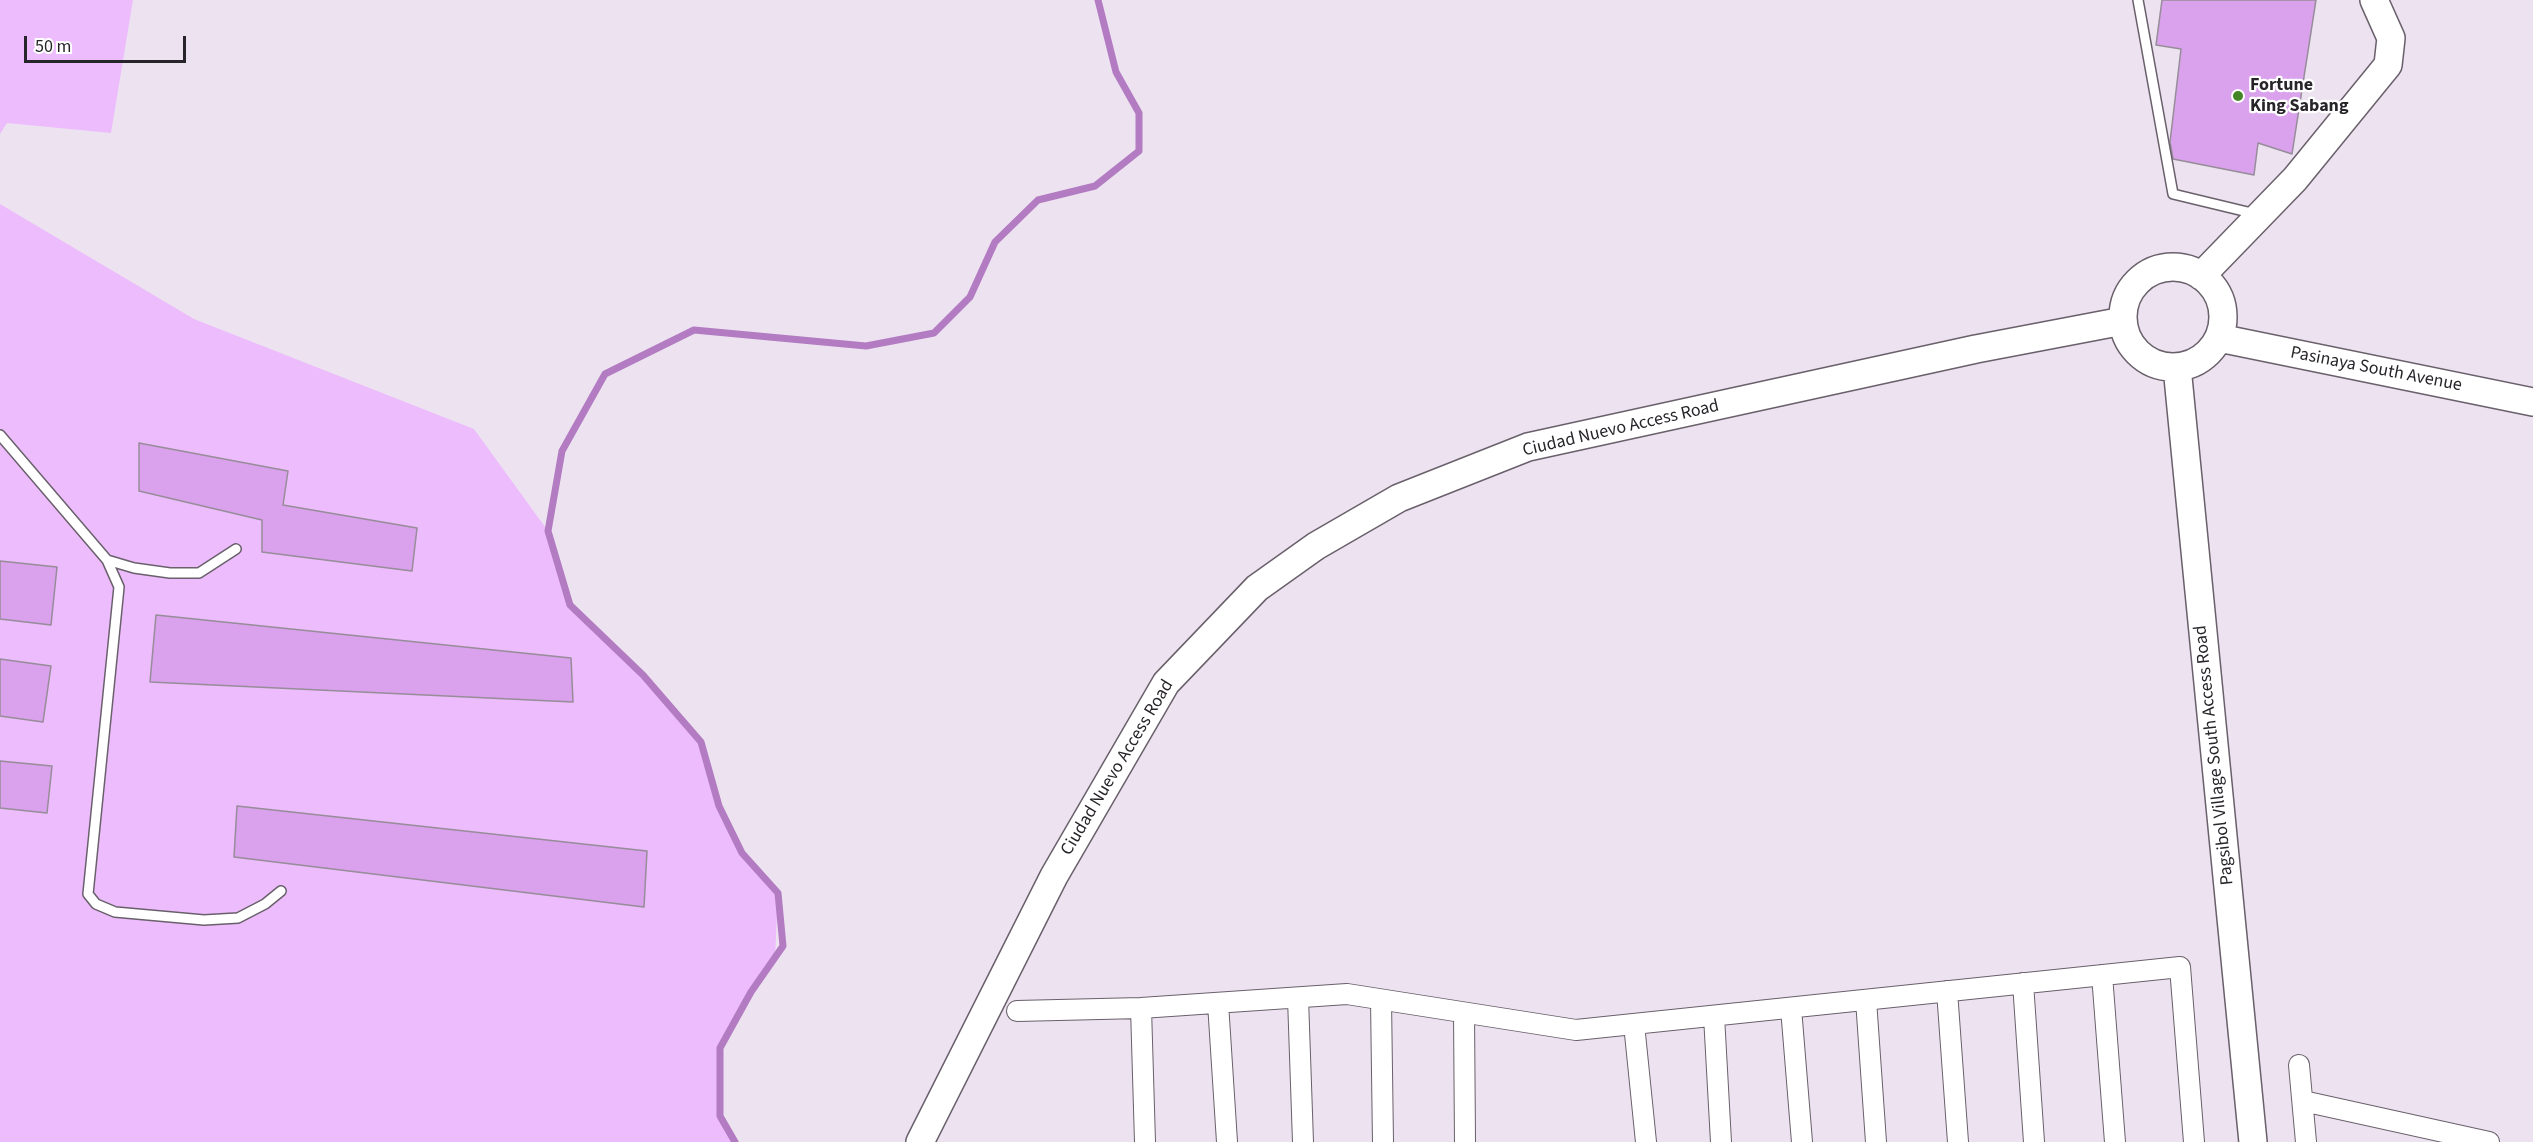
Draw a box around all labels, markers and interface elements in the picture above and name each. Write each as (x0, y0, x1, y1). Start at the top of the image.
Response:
scale bar (27, 24, 189, 62)
text: 50 m (35, 34, 71, 59)
place label: Fortune King Sabang (2250, 75, 2349, 118)
marker: Fortune King Sabang (2231, 89, 2245, 103)
street label: Pasinaya South Avenue (2288, 343, 2464, 397)
street label: Ciudad Nuevo Access Road (1521, 396, 1721, 462)
street label: Pagsibol Village South Access Road (2191, 624, 2239, 886)
street label: Ciudad Nuevo Access Road (1057, 676, 1179, 860)

